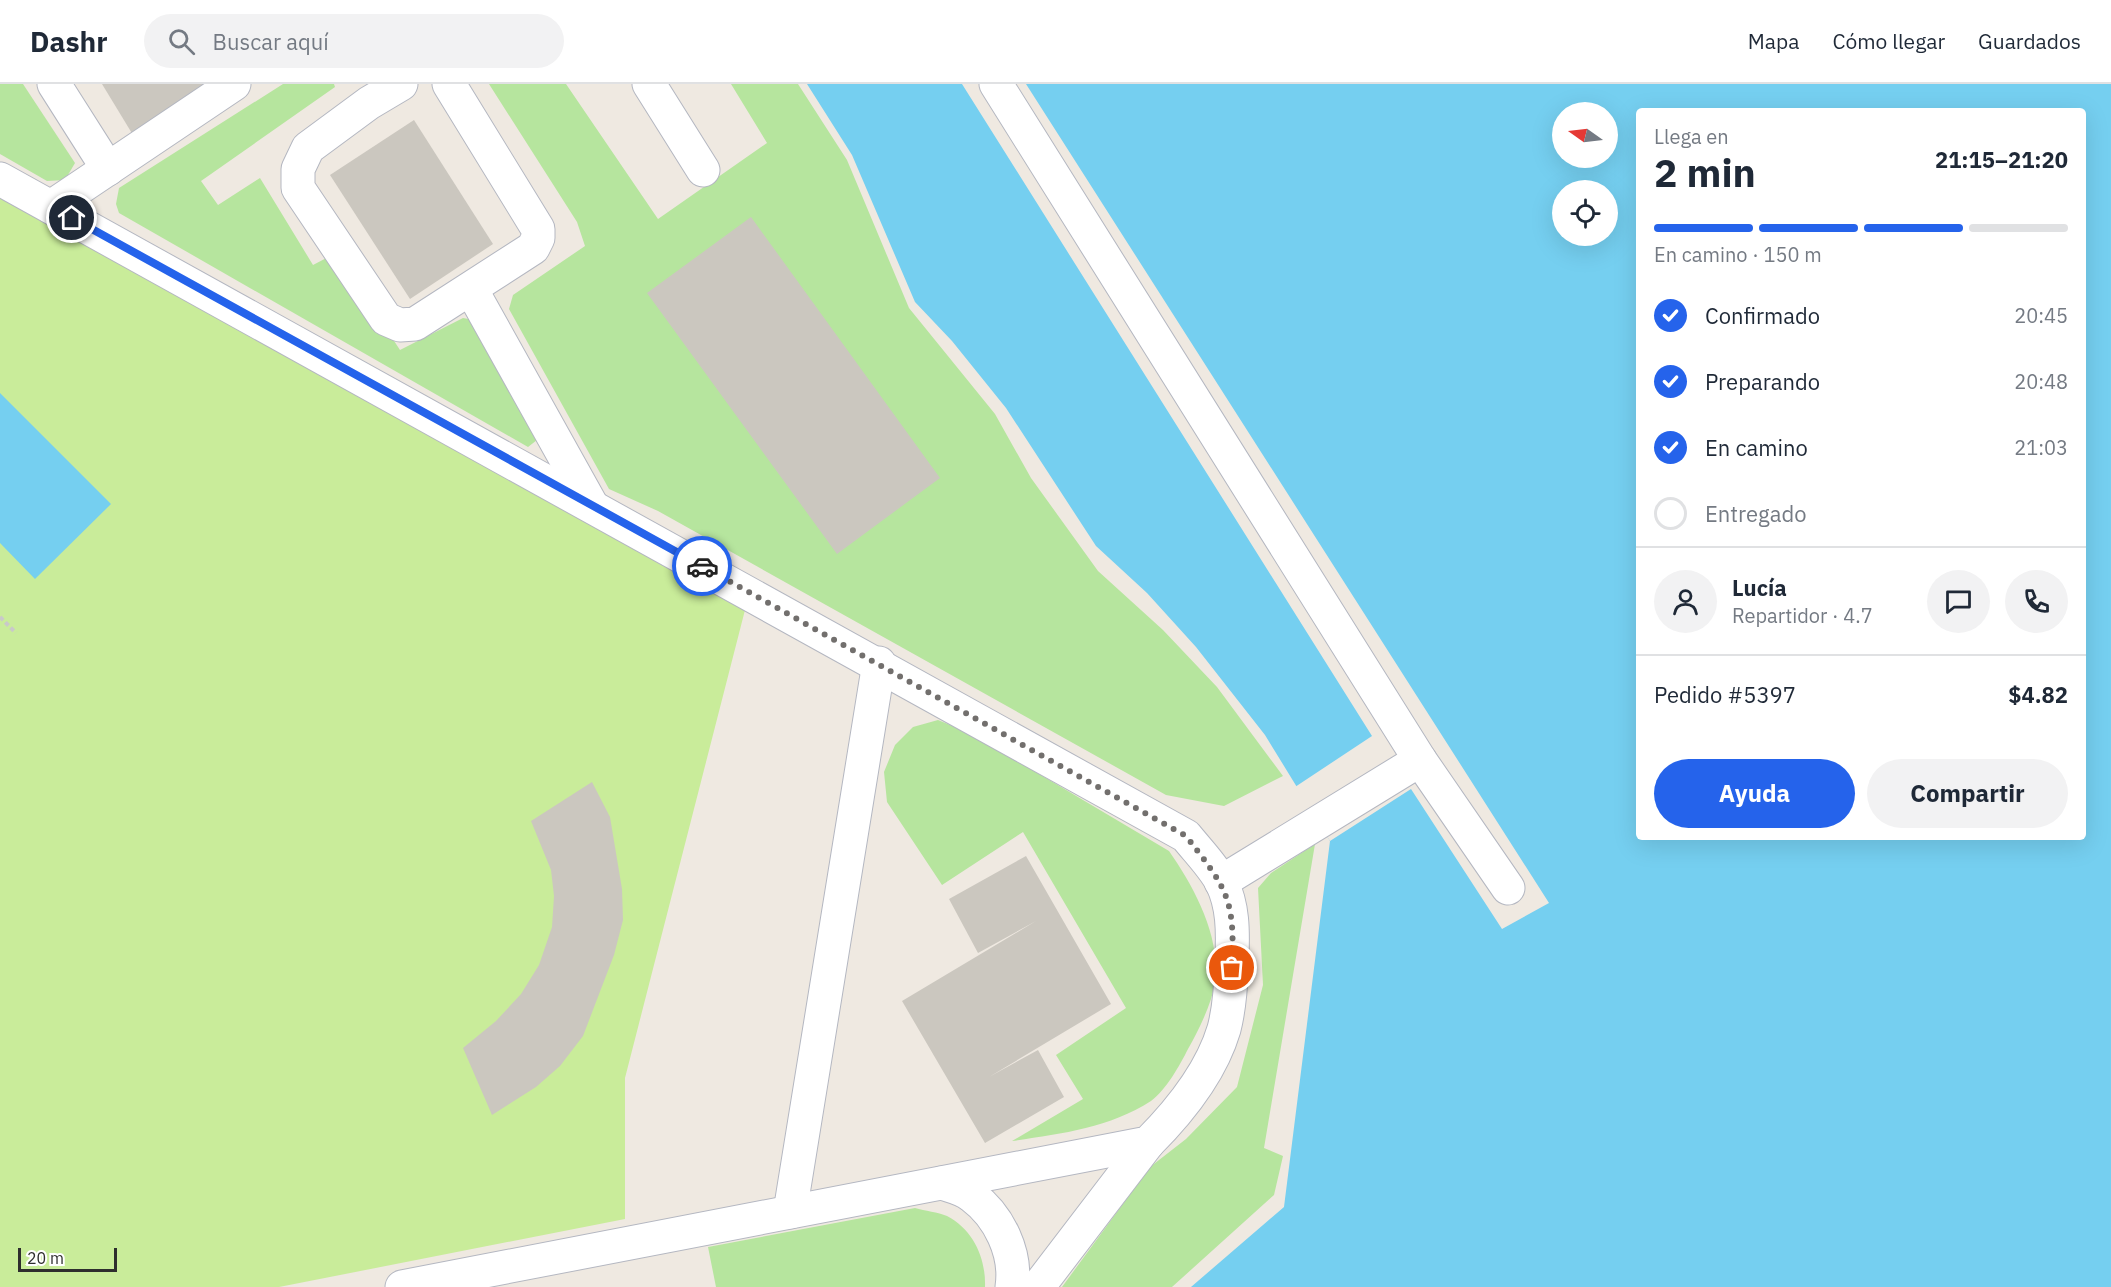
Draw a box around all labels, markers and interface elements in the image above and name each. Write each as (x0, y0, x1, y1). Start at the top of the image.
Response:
search box (144, 14, 564, 68)
text: Dashr (30, 23, 108, 60)
icon: search (165, 25, 198, 58)
text: Buscar aquí (213, 27, 329, 56)
text: Mapa (1748, 27, 1799, 55)
text: Cómo llegar (1832, 27, 1945, 55)
text: Guardados (1978, 27, 2081, 55)
north arrow (1552, 102, 1618, 168)
map controls (1552, 102, 1618, 246)
text: Llega en (1654, 123, 1729, 150)
text: 21:15–21:20 (1935, 145, 2068, 174)
text: 2 min (1654, 147, 1756, 198)
button: locate (1552, 180, 1618, 246)
pin (46, 192, 97, 243)
icon: home (55, 201, 88, 234)
text: En camino · 150 m (1654, 241, 1822, 268)
icon: check (1654, 299, 1687, 332)
text: Confirmado (1705, 301, 1820, 330)
text: 20:45 (2014, 302, 2068, 329)
icon: check (1654, 365, 1687, 398)
text: Preparando (1705, 367, 1820, 396)
text: 20:48 (2014, 368, 2068, 395)
icon: check (1654, 431, 1687, 464)
text: En camino (1705, 433, 1808, 462)
text: 21:03 (2014, 434, 2068, 461)
text: Entregado (1705, 499, 1806, 528)
courier (672, 536, 732, 596)
icon: car (686, 550, 719, 583)
button: person (1654, 570, 1717, 633)
button: chat (1927, 570, 1990, 633)
button: phone (2005, 570, 2068, 633)
text: Lucía (1732, 573, 1787, 602)
text: Repartidor · 4.7 (1732, 602, 1873, 629)
text: Pedido #5397 (1654, 680, 1796, 709)
text: $4.82 (2008, 680, 2068, 709)
button: Ayuda (1654, 759, 1855, 828)
button: Compartir (1867, 759, 2068, 828)
pin (1206, 942, 1257, 993)
icon: bag (1215, 951, 1248, 984)
scale bar (18, 1245, 117, 1272)
text: 20 m (27, 1248, 64, 1268)

